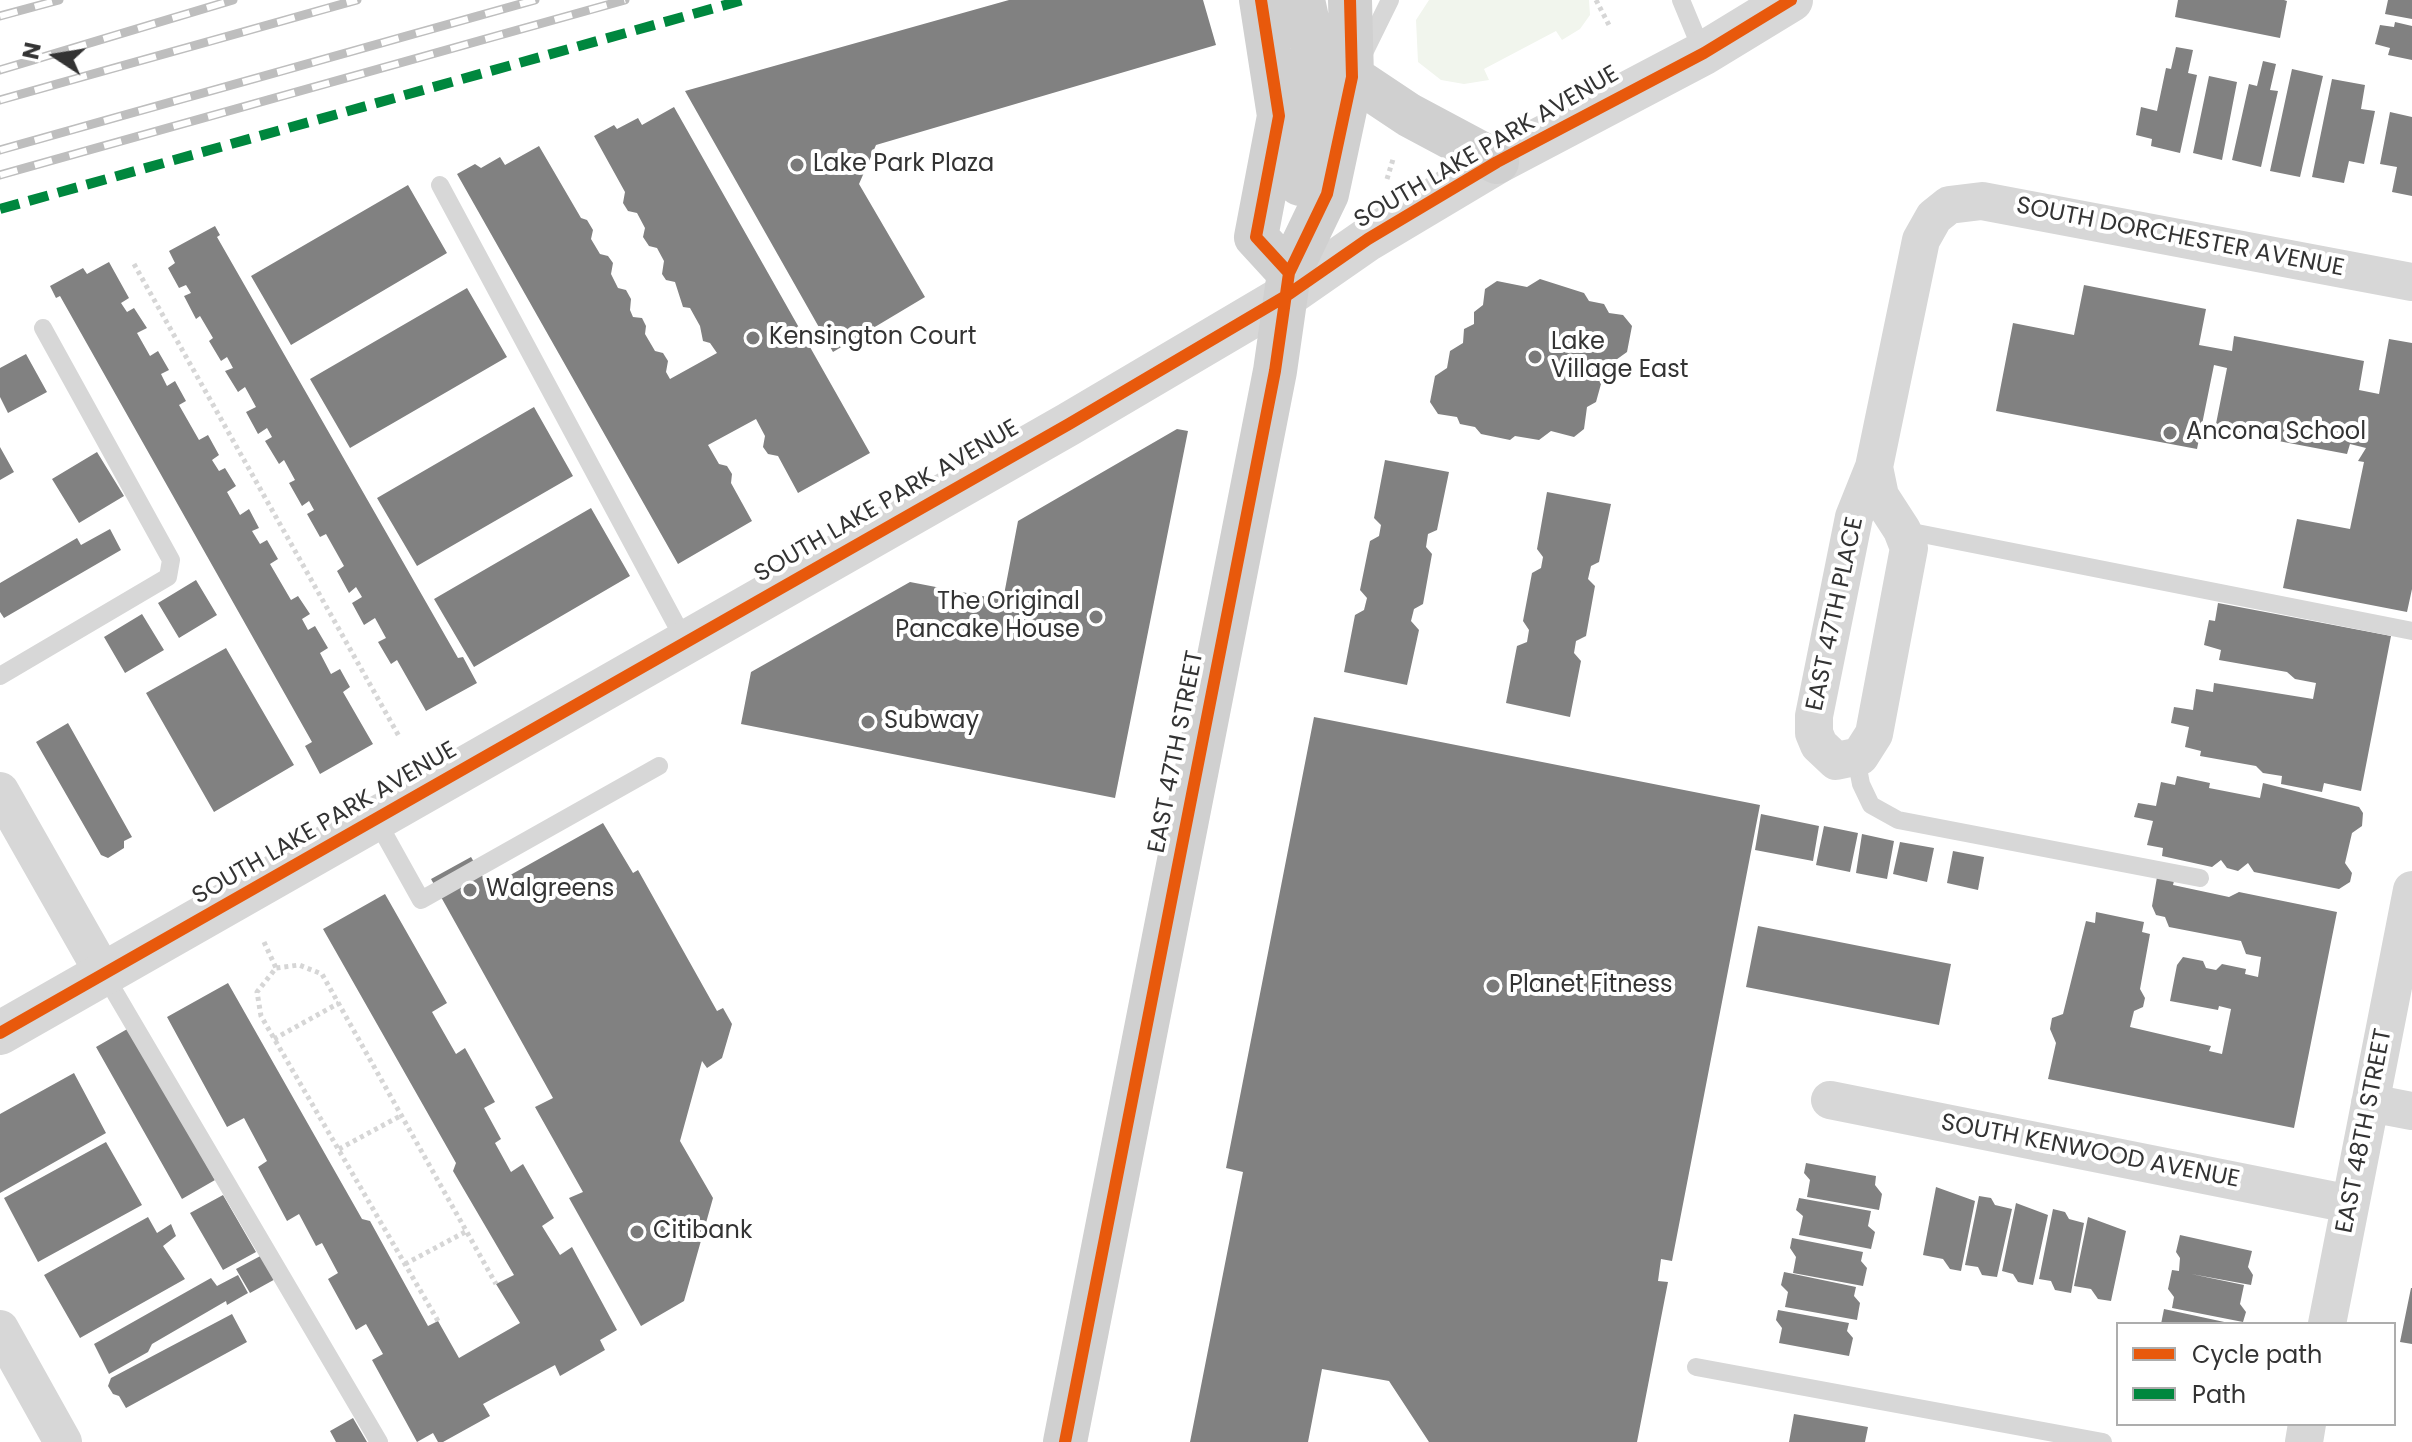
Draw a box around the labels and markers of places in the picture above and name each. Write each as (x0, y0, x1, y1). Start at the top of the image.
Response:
place label: Lake Park Plaza (813, 151, 994, 179)
marker: Lake Park Plaza (788, 156, 806, 174)
place label: Kensington Court (769, 324, 976, 352)
marker: Kensington Court (744, 329, 762, 347)
place label: Lake Village East (1551, 329, 1688, 385)
marker: Lake Village East (1526, 348, 1544, 366)
place label: Ancona School (2186, 419, 2366, 447)
marker: Ancona School (2161, 424, 2179, 442)
place label: The Original Pancake House (895, 589, 1080, 645)
marker: The Original Pancake House (1087, 608, 1105, 626)
place label: Subway (884, 708, 979, 736)
marker: Subway (859, 713, 877, 731)
place label: Walgreens (486, 876, 614, 904)
marker: Walgreens (461, 881, 479, 899)
place label: Planet Fitness (1509, 972, 1672, 1000)
marker: Planet Fitness (1484, 977, 1502, 995)
place label: Citibank (653, 1218, 752, 1246)
marker: Citibank (628, 1223, 646, 1241)

